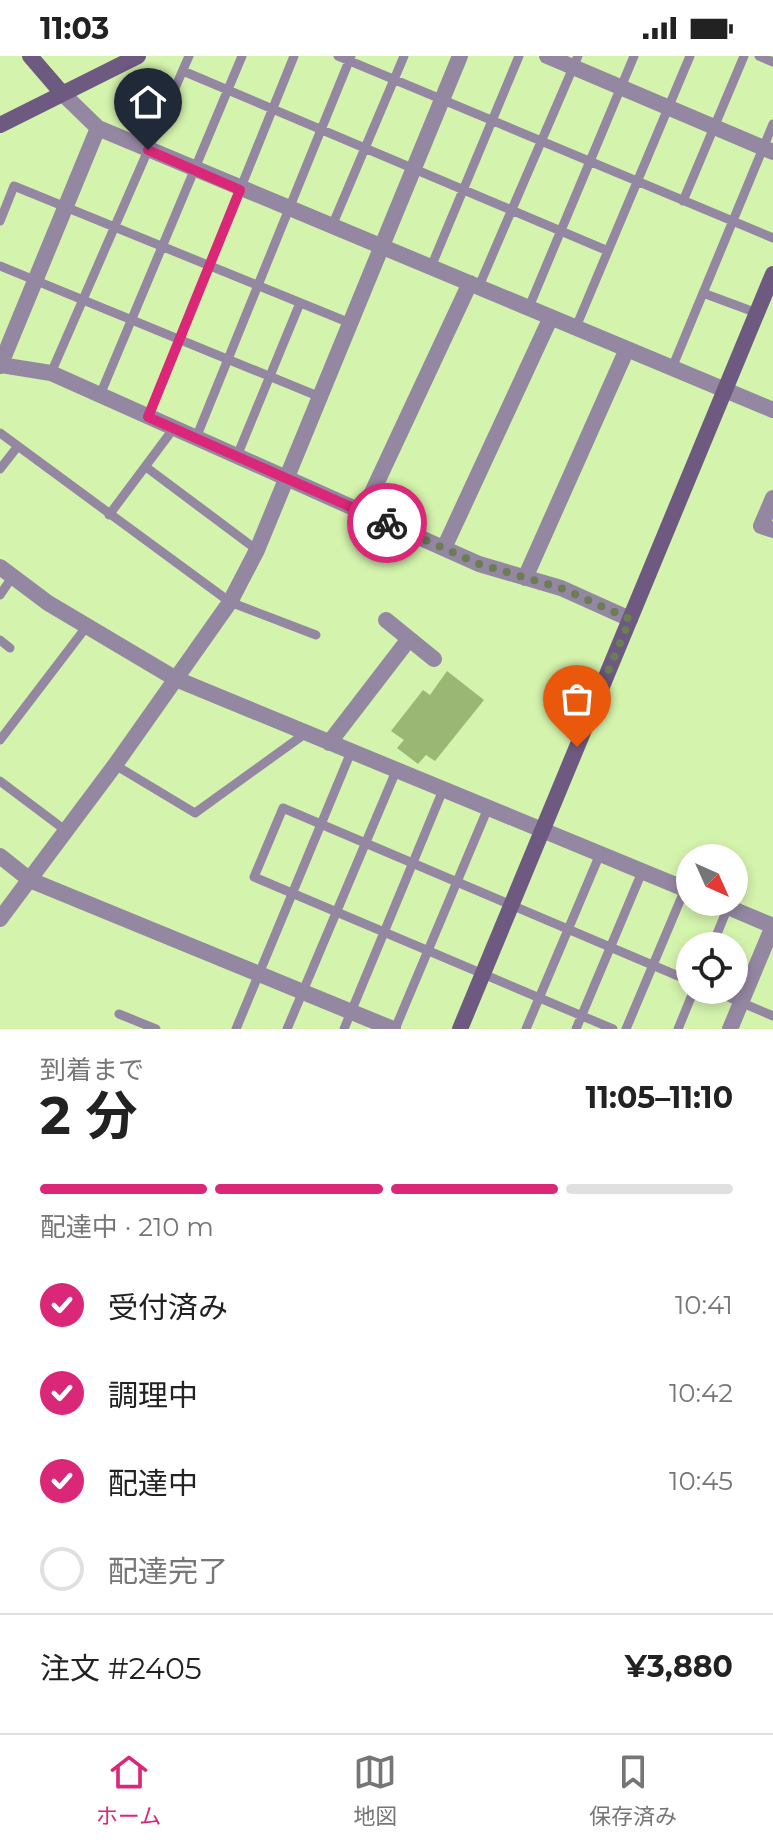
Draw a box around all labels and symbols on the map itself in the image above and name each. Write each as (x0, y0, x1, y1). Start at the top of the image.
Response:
pin (114, 68, 182, 150)
courier (347, 483, 427, 563)
pin (543, 665, 611, 747)
north arrow (676, 844, 748, 916)

